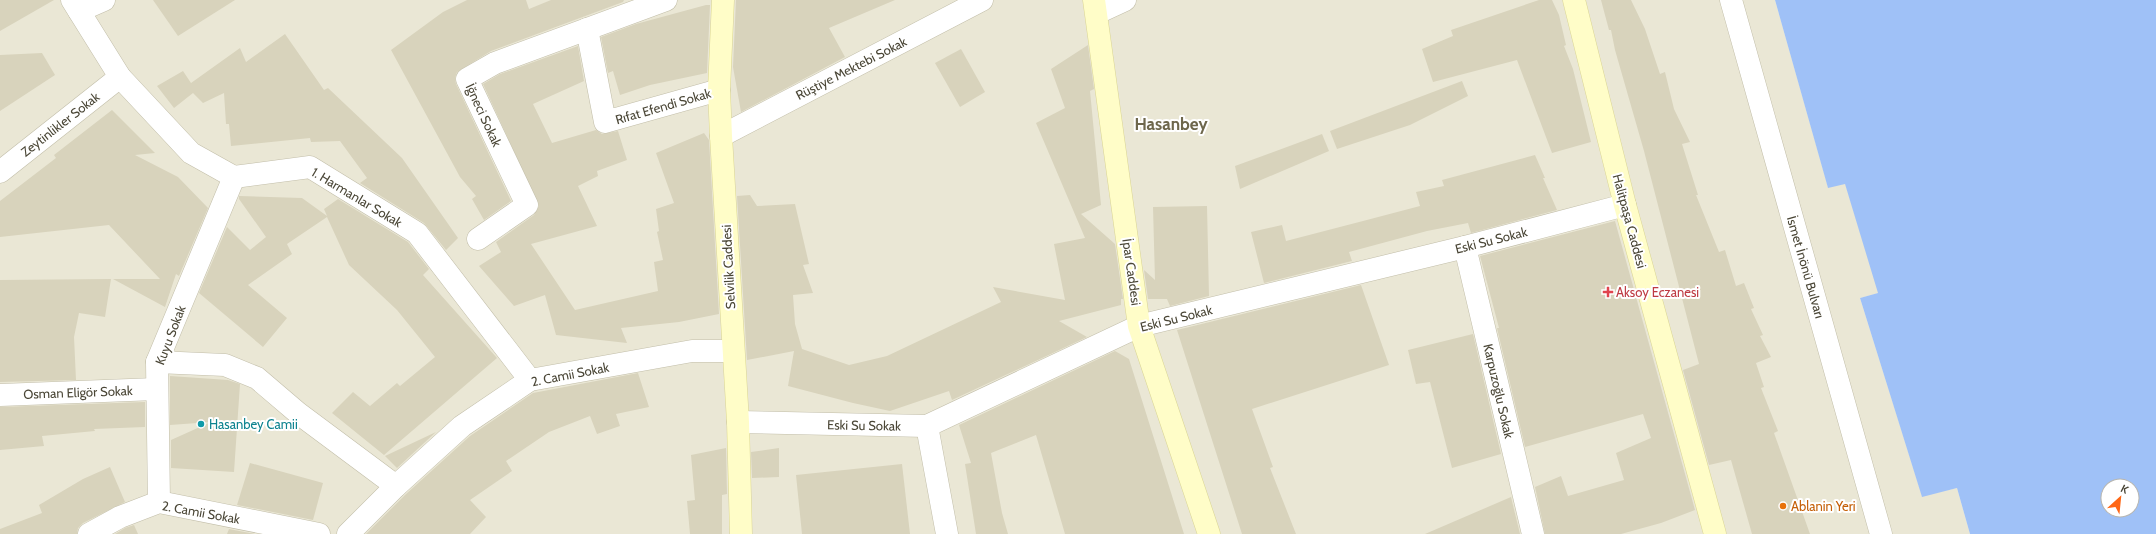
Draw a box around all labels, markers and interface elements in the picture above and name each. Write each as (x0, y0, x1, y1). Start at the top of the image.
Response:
street label: Rüştiye Mektebi Sokak (793, 33, 909, 103)
street label: İğneci Sokak (462, 81, 506, 149)
street label: Rıfat Efendi Sokak (613, 85, 713, 127)
street label: Zeytinlikler Sokak (18, 88, 103, 160)
district label: Hasanbey (1134, 114, 1208, 134)
street label: 1. Harmanlar Sokak (309, 164, 405, 230)
street label: Halitpaşa Caddesi (1610, 172, 1650, 270)
street label: İsmet İnönü Bulvarı (1784, 214, 1828, 320)
street label: Eski Su Sokak (1453, 223, 1529, 257)
street label: Selvilik Caddesi (718, 224, 738, 310)
street label: İpar Caddesi (1119, 238, 1145, 306)
place label: Aksoy Eczanesi (1616, 284, 1699, 300)
marker: Aksoy Eczanesi (1603, 287, 1613, 297)
street label: Eski Su Sokak (1138, 301, 1214, 335)
street label: Kuyu Sokak (151, 303, 189, 367)
street label: Karpuzoğlu Sokak (1480, 342, 1518, 440)
street label: 2. Camii Sokak (530, 359, 611, 389)
street label: Osman Eligör Sokak (23, 382, 133, 402)
place label: Hasanbey Camii (209, 416, 298, 432)
street label: Eski Su Sokak (827, 416, 901, 434)
marker: Hasanbey Camii (196, 419, 206, 429)
north arrow (2100, 478, 2140, 518)
text: K (2118, 481, 2131, 497)
street label: 2. Camii Sokak (161, 497, 242, 527)
place label: Ablanin Yeri (1791, 498, 1856, 514)
marker: Ablanin Yeri (1778, 501, 1788, 511)

